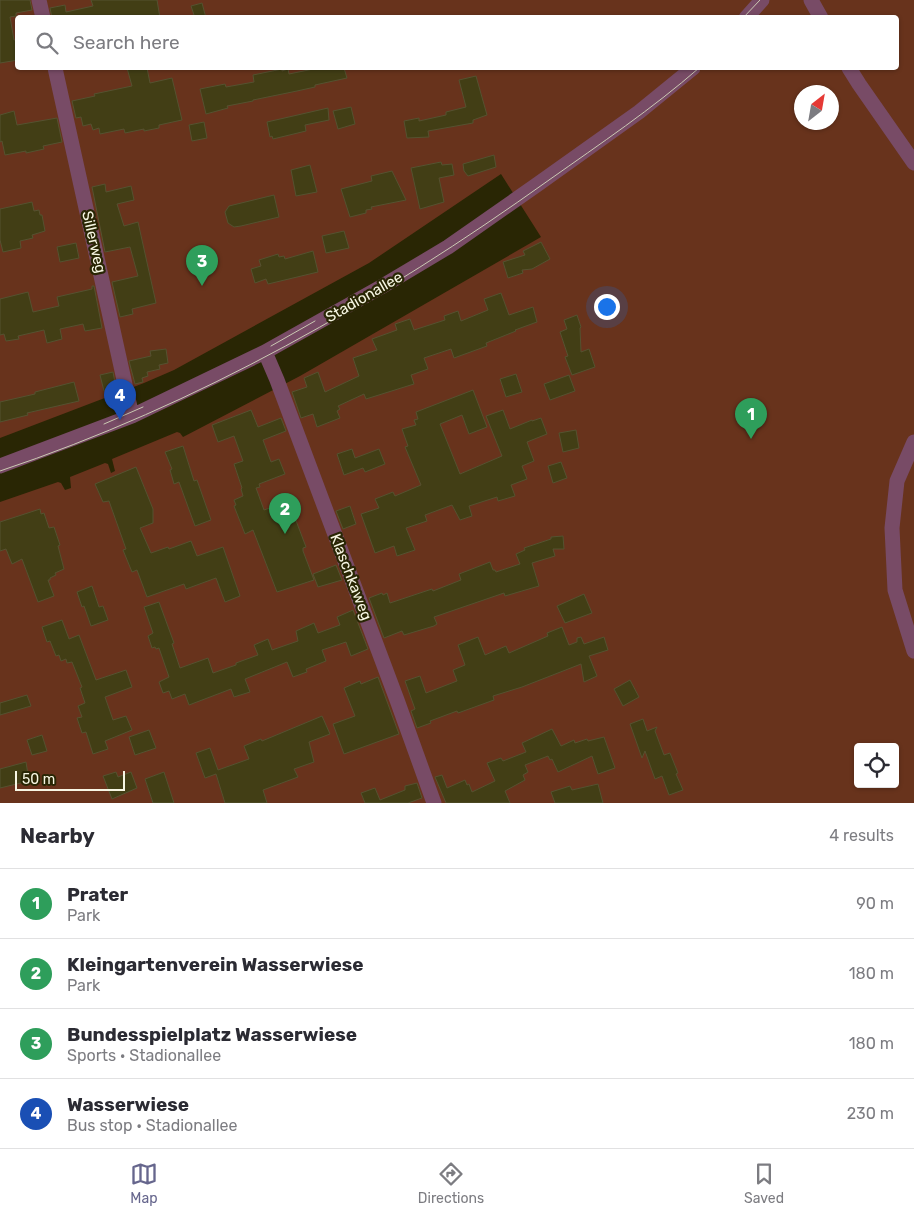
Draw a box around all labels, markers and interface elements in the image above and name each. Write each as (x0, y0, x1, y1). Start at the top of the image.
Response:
search box (15, 15, 899, 70)
icon: search (33, 29, 61, 57)
text: Search here (73, 31, 180, 54)
north arrow (794, 85, 839, 130)
street label: Sillerweg (78, 209, 110, 275)
pin: 3 (186, 245, 218, 286)
street label: Stadionallee (322, 268, 406, 326)
your location (594, 294, 620, 320)
pin: 4 (104, 379, 136, 420)
pin: 1 (735, 398, 767, 439)
pin: 2 (269, 493, 301, 534)
street label: Klaschkaweg (326, 531, 376, 623)
map controls (854, 743, 899, 788)
button: locate (854, 743, 899, 788)
scale bar (15, 768, 125, 791)
text: 50 m (22, 771, 55, 788)
text: Nearby (20, 823, 95, 848)
text: 4 results (829, 826, 894, 845)
text: Prater (67, 883, 128, 906)
text: 1 (32, 894, 40, 913)
text: 90 m (856, 894, 894, 913)
text: Park (67, 906, 100, 925)
text: Kleingartenverein Wasserwiese (67, 953, 364, 976)
text: 2 (31, 964, 41, 983)
text: 180 m (849, 964, 894, 983)
text: Park (67, 976, 100, 995)
text: Bundesspielplatz Wasserwiese (67, 1023, 357, 1046)
text: 3 (31, 1034, 41, 1053)
text: 180 m (849, 1034, 894, 1053)
text: Sports · Stadionallee (67, 1046, 221, 1065)
text: Wasserwiese (67, 1093, 189, 1116)
text: 4 (31, 1104, 41, 1123)
text: 230 m (847, 1104, 894, 1123)
text: Bus stop · Stadionallee (67, 1116, 237, 1135)
tab: Map (130, 1160, 158, 1207)
tab: Directions (418, 1160, 484, 1207)
tab: Saved (744, 1160, 784, 1207)

